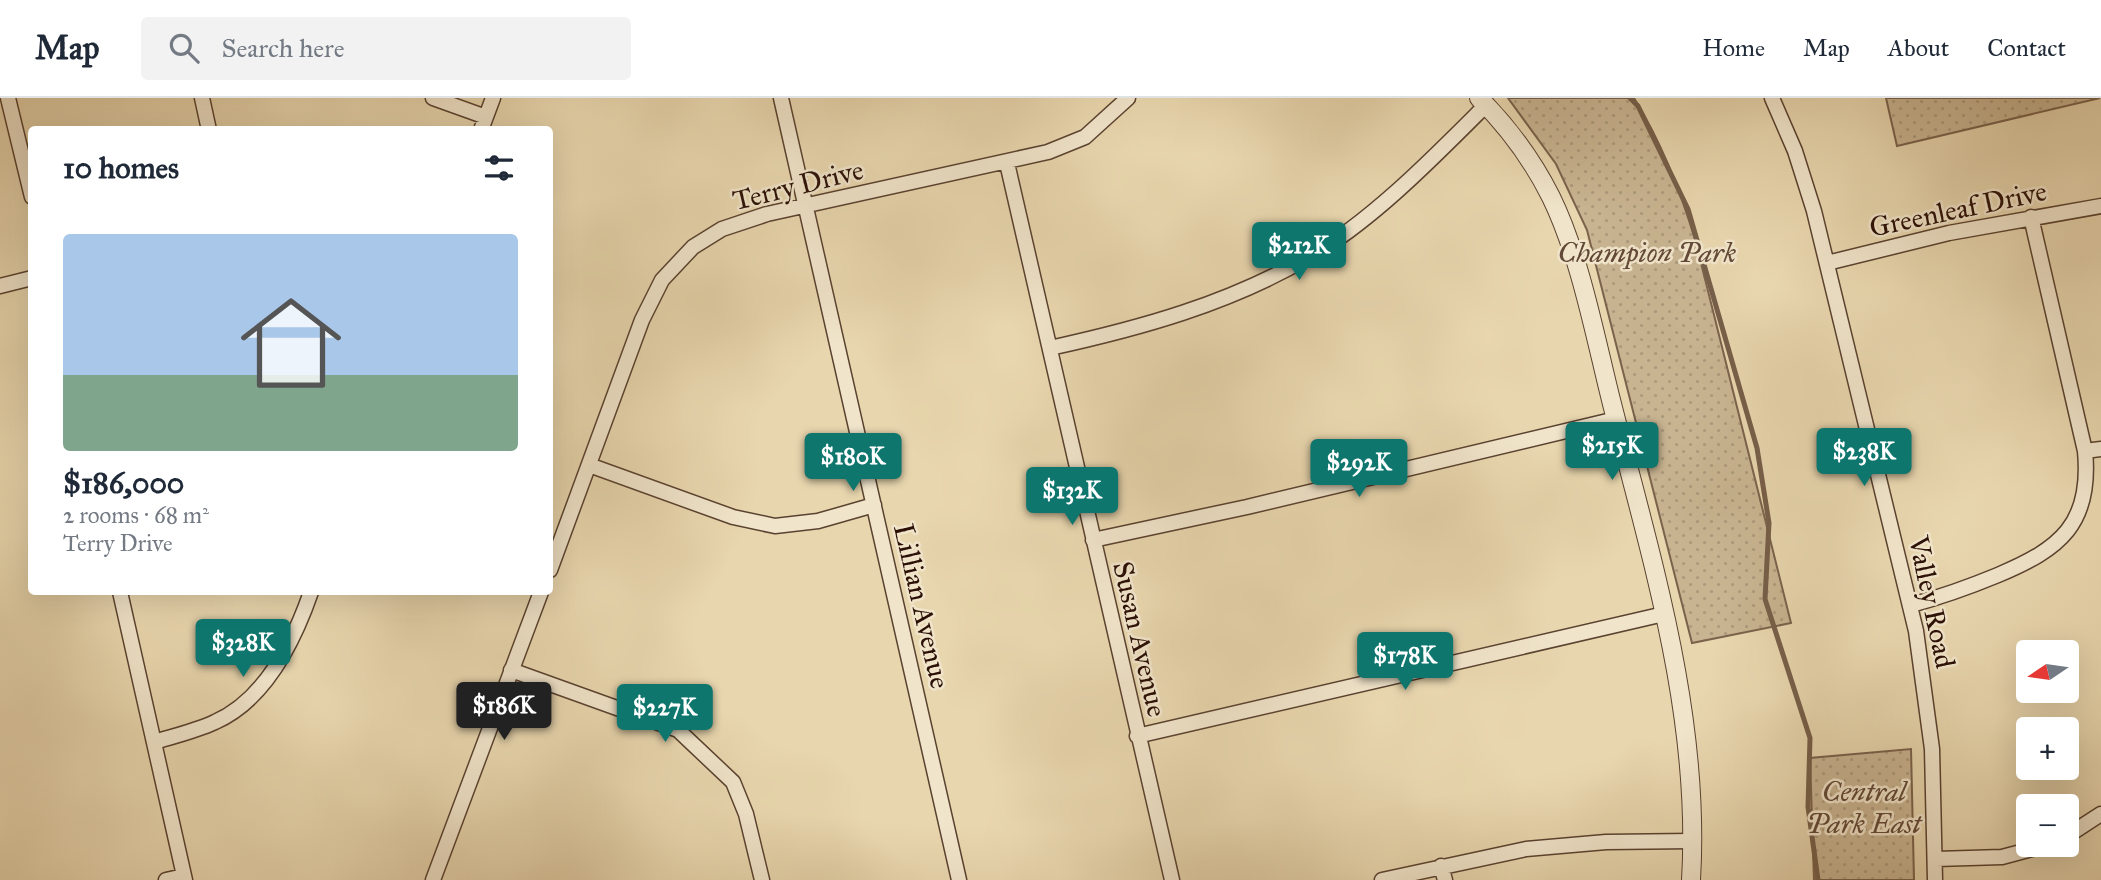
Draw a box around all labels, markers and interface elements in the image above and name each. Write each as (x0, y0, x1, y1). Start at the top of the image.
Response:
search box (141, 17, 631, 80)
text: Map (35, 28, 99, 68)
icon: search (165, 29, 203, 67)
text: Search here (221, 32, 345, 64)
text: Home (1702, 33, 1765, 63)
text: Map (1803, 33, 1850, 63)
text: About (1888, 33, 1949, 63)
text: Contact (1987, 33, 2066, 63)
icon: filters (480, 149, 518, 187)
text: 10 homes (63, 150, 179, 186)
street label: Terry Drive (729, 152, 867, 218)
street label: Greenleaf Drive (1866, 173, 2050, 245)
pin: $212K (1250, 222, 1348, 282)
text: $212K (1268, 231, 1330, 259)
park label: Champion Park (1558, 235, 1737, 270)
icon: home (228, 280, 354, 406)
pin: $215K (1563, 422, 1661, 482)
pin: $238K (1815, 428, 1913, 488)
text: $215K (1581, 431, 1643, 459)
pin: $180K (804, 434, 902, 493)
text: $238K (1833, 437, 1895, 465)
pin: $292K (1310, 440, 1408, 499)
text: $180K (821, 442, 885, 470)
text: $292K (1326, 448, 1392, 476)
text: $186,000 (63, 465, 184, 501)
pin: $132K (1023, 468, 1121, 527)
text: $132K (1042, 476, 1102, 504)
text: 2 rooms · 68 m² (63, 501, 209, 529)
street label: Lillian Avenue (886, 520, 958, 692)
text: Terry Drive (63, 529, 173, 557)
street label: Valley Road (1901, 532, 1963, 671)
street label: Susan Avenue (1105, 558, 1175, 720)
pin: $328K (194, 620, 292, 679)
text: $328K (212, 628, 274, 656)
pin: $178K (1356, 632, 1454, 692)
north arrow (2016, 640, 2079, 704)
map controls (2016, 640, 2079, 857)
text: $178K (1373, 641, 1437, 669)
pin: $186K (455, 682, 553, 742)
pin: $227K (616, 684, 714, 744)
text: $186K (472, 691, 536, 719)
text: $227K (633, 693, 697, 721)
button: + (2016, 717, 2079, 780)
park label: Central Park East (1807, 774, 1924, 841)
button: − (2016, 794, 2079, 857)

